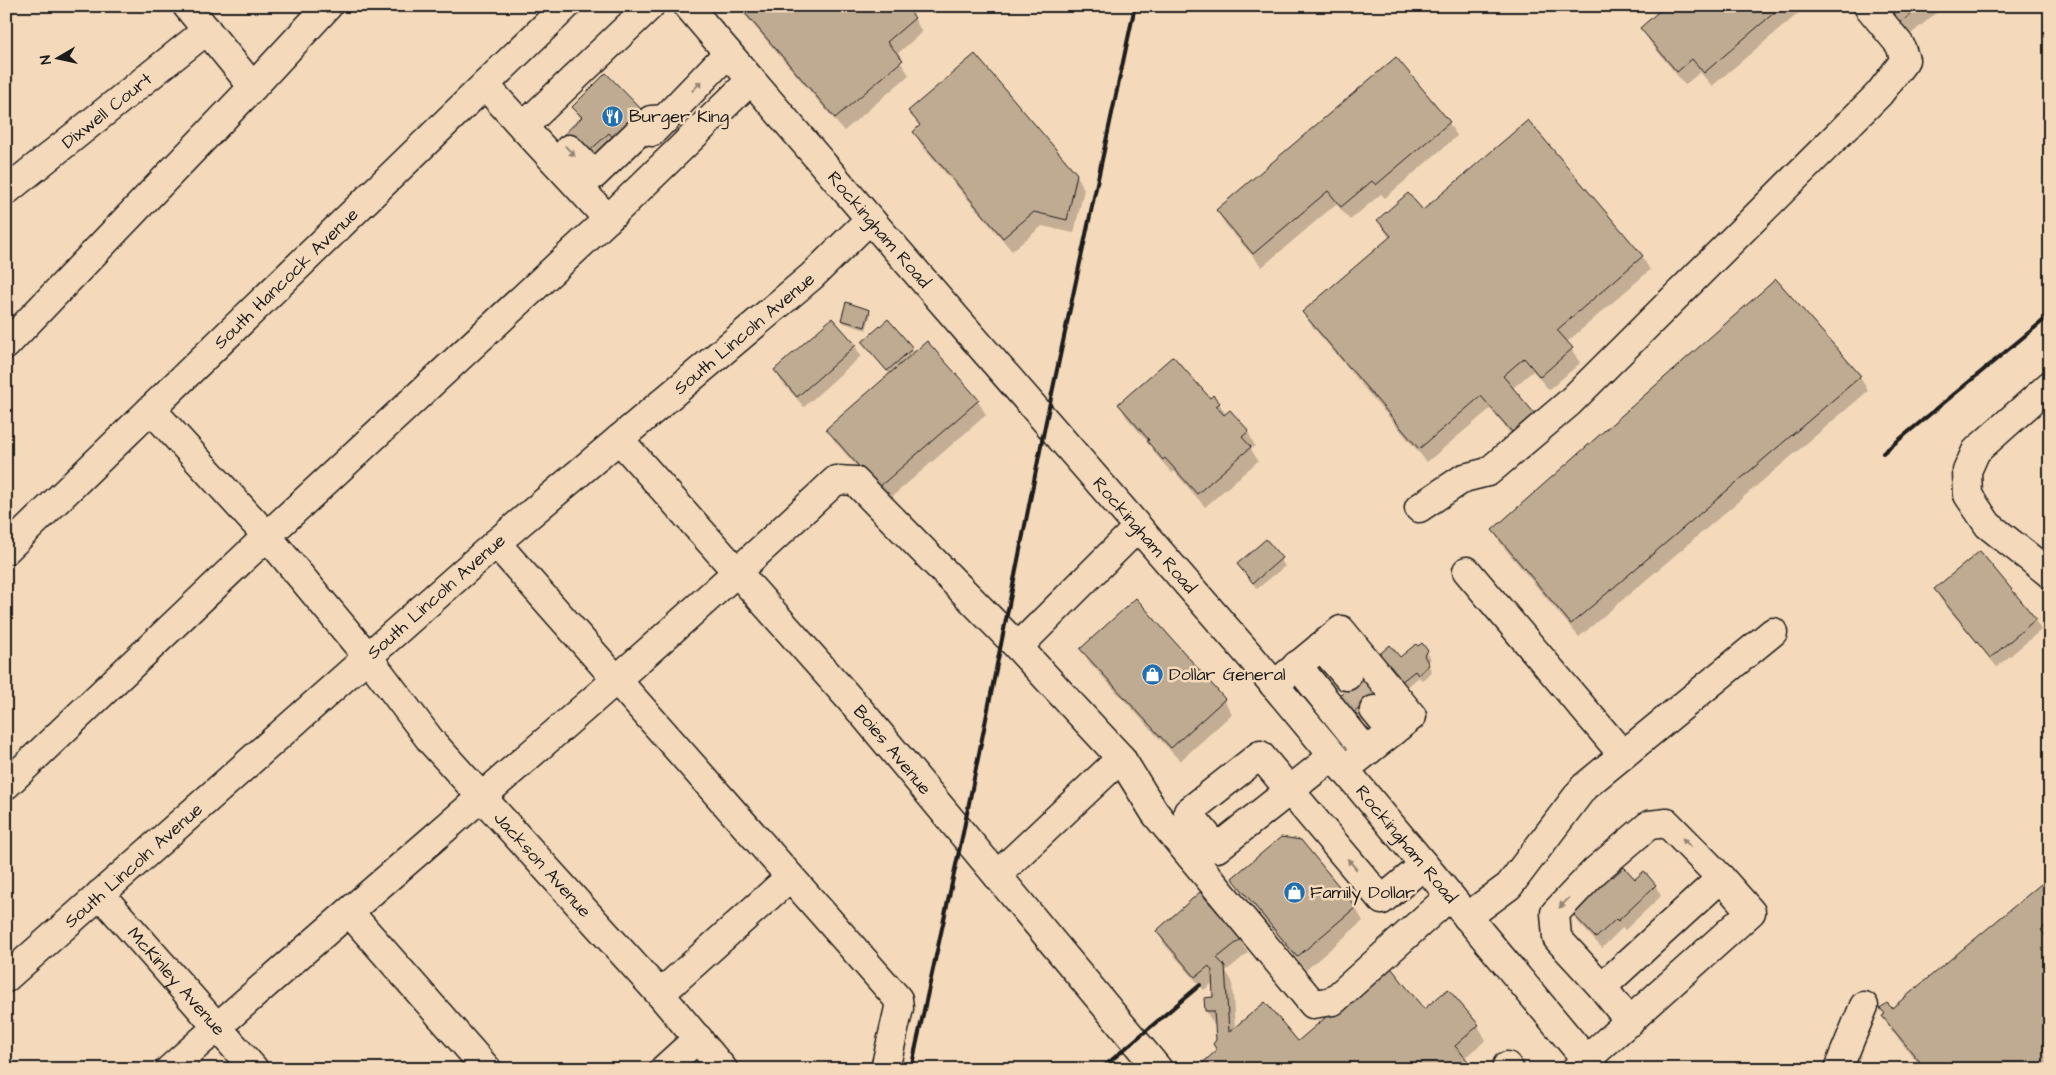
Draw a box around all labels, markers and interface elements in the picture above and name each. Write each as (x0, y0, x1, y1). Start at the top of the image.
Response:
north arrow (32, 32, 82, 82)
text: N (36, 54, 57, 66)
street label: Dixwell Court (57, 66, 158, 155)
one-way arrow (691, 80, 703, 92)
restaurant icon: Burger King (601, 104, 625, 128)
place label: Burger King (629, 104, 729, 130)
one-way arrow (564, 145, 576, 157)
street label: Rockingham Road (821, 166, 936, 293)
street label: South Hancock Avenue (208, 202, 364, 355)
street label: South Lincoln Avenue (669, 267, 820, 401)
street label: Rockingham Road (1087, 472, 1202, 599)
street label: South Lincoln Avenue (362, 528, 511, 665)
shop icon: Dollar General (1141, 662, 1165, 686)
place label: Dollar General (1169, 662, 1286, 687)
street label: Boies Avenue (847, 700, 937, 801)
street label: Rockingham Road (1350, 780, 1463, 909)
street label: South Lincoln Avenue (59, 797, 208, 934)
street label: Jackson Avenue (488, 806, 597, 923)
one-way arrow (1681, 837, 1693, 849)
one-way arrow (1346, 858, 1357, 871)
shop icon: Family Dollar (1282, 880, 1306, 904)
place label: Family Dollar (1310, 880, 1415, 906)
one-way arrow (1558, 897, 1570, 909)
street label: McKinley Avenue (122, 922, 231, 1041)

